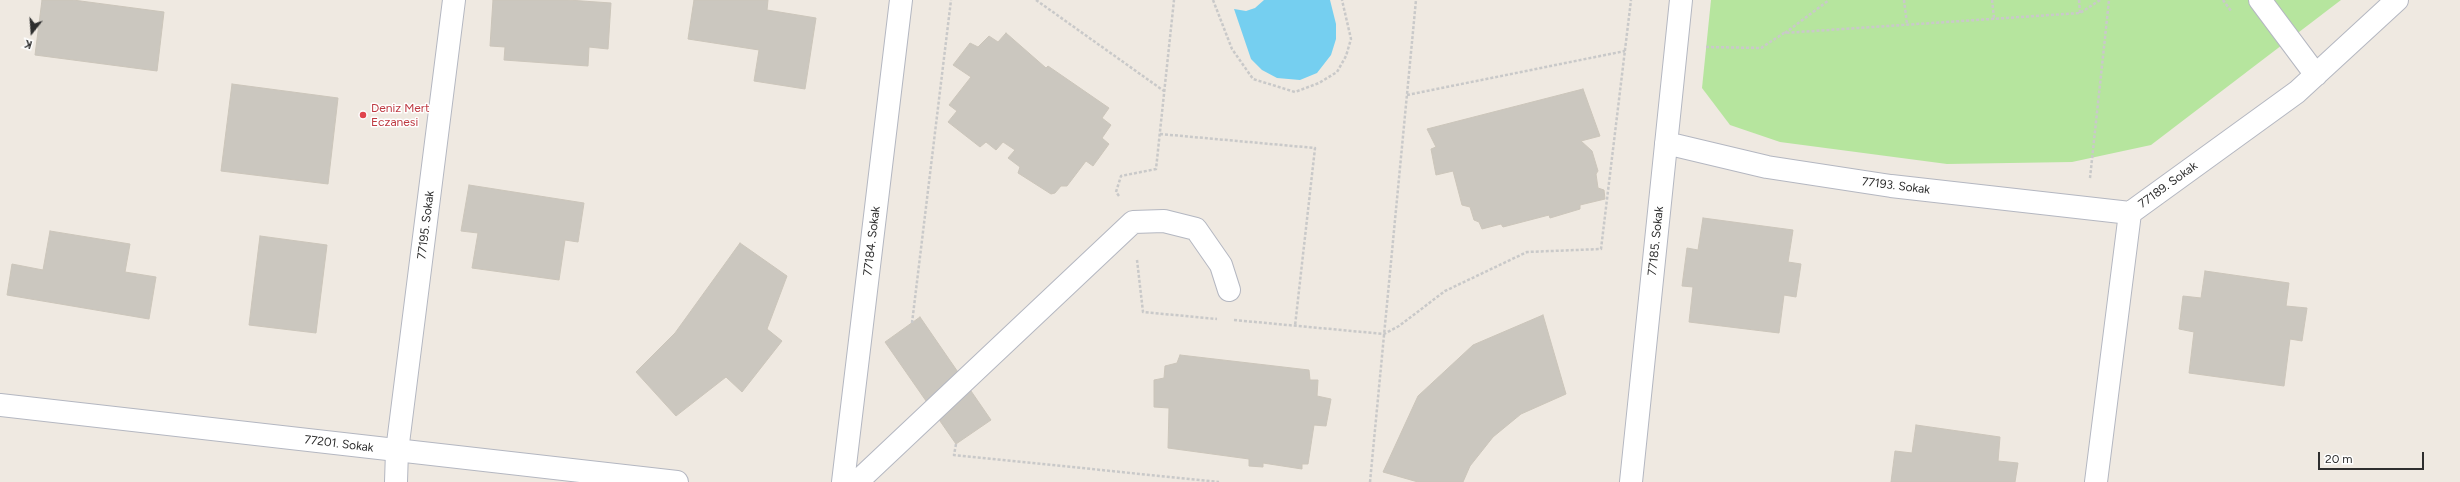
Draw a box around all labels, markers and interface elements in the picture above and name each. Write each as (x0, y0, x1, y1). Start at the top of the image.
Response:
north arrow (12, 12, 52, 52)
text: K (23, 37, 34, 51)
place label: Deniz Mert Eczanesi (371, 101, 429, 129)
marker: Deniz Mert Eczanesi (358, 110, 368, 120)
street label: 77189. Sokak (2136, 159, 2200, 211)
street label: 77193. Sokak (1861, 175, 1931, 197)
street label: 77195. Sokak (415, 190, 437, 260)
street label: 77184. Sokak (861, 205, 883, 277)
street label: 77185. Sokak (1645, 206, 1667, 276)
street label: 77201. Sokak (304, 433, 374, 455)
scale bar (2320, 444, 2426, 470)
text: 20 m (2325, 452, 2353, 466)

